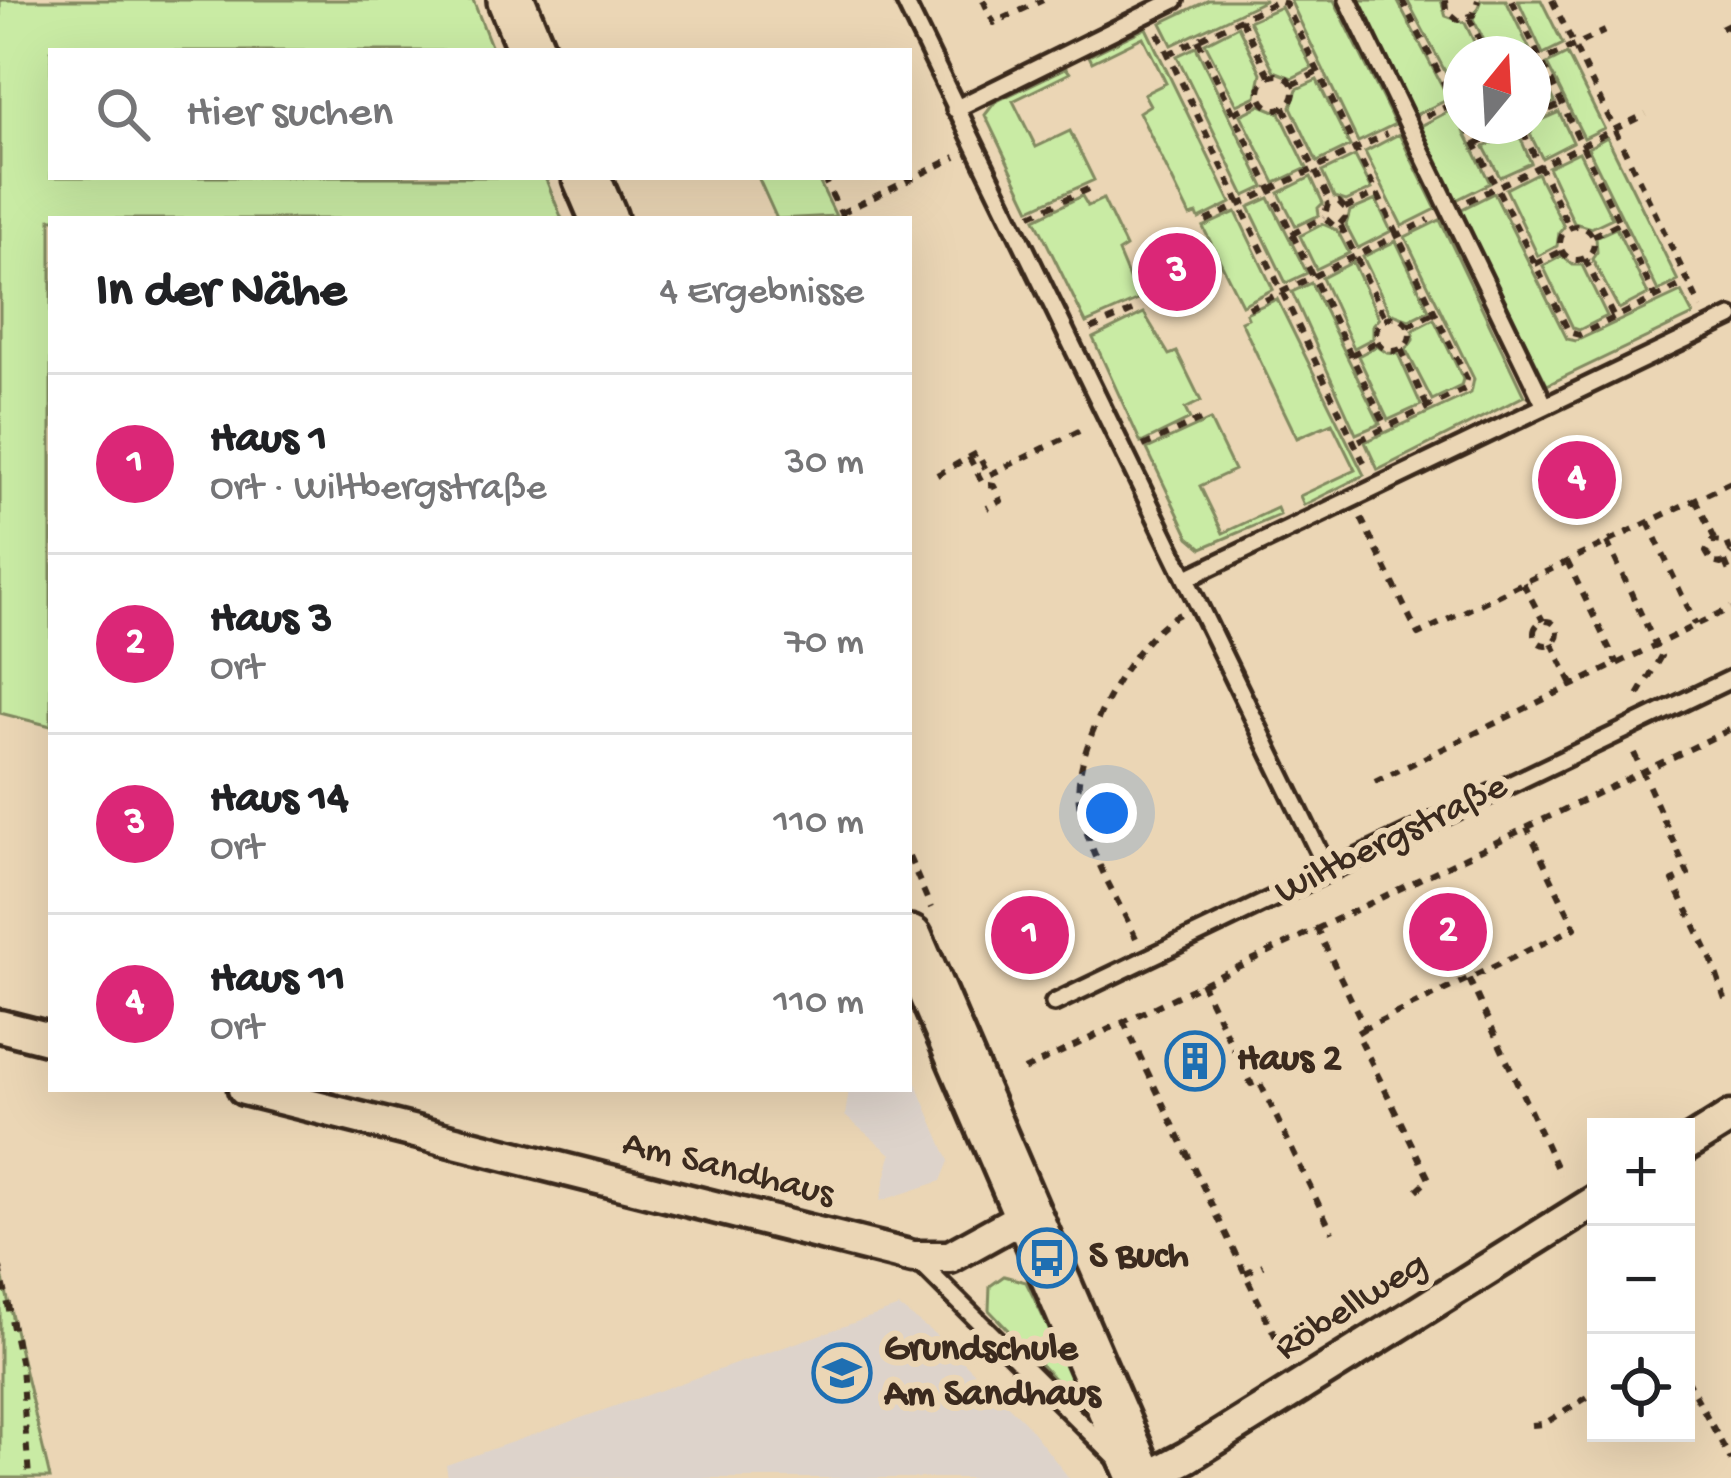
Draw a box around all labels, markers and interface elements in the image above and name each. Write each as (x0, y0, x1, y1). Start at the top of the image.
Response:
north arrow (1443, 36, 1551, 144)
search box (48, 48, 912, 180)
icon: search (90, 81, 156, 147)
text: Hier suchen (186, 88, 393, 141)
pin: 3 (1138, 227, 1216, 317)
text: In der Nähe (96, 264, 346, 324)
text: 4 Ergebnisse (659, 271, 864, 317)
text: Haus 1 (210, 414, 327, 467)
pin: 4 (1538, 435, 1616, 525)
text: 1 (127, 441, 143, 487)
text: 30 m (785, 441, 864, 487)
text: Ort · Wiltbergstraße (210, 467, 546, 513)
text: Haus 3 (210, 594, 332, 647)
text: 2 (125, 621, 145, 667)
text: 70 m (785, 621, 864, 667)
text: Ort (210, 647, 263, 693)
street label: Wiltbergstraße (1268, 765, 1516, 917)
text: Haus 14 (210, 774, 348, 827)
your location (1077, 783, 1137, 843)
text: 3 (125, 801, 145, 847)
text: 110 m (773, 801, 864, 847)
text: Ort (210, 827, 263, 873)
pin: 2 (1409, 887, 1487, 977)
pin: 1 (991, 890, 1069, 980)
text: Haus 11 (210, 954, 345, 1007)
text: 4 (126, 981, 144, 1027)
text: 110 m (773, 981, 864, 1027)
text: Ort (210, 1007, 263, 1053)
building icon: Haus 2 (1164, 1030, 1226, 1092)
place label: Haus 2 (1237, 1038, 1342, 1084)
map controls (1587, 1118, 1695, 1442)
button: + (1587, 1118, 1695, 1226)
street label: Am Sandhaus (617, 1123, 840, 1220)
button: − (1587, 1226, 1695, 1334)
bus stop icon: S Buch (1016, 1227, 1078, 1289)
place label: S Buch (1089, 1235, 1189, 1281)
street label: Röbellweg (1267, 1243, 1437, 1373)
place label: Grundschule Am Sandhaus (883, 1328, 1102, 1419)
button: locate (1587, 1334, 1695, 1442)
school or university icon: Grundschule Am Sandhaus (811, 1342, 873, 1404)

